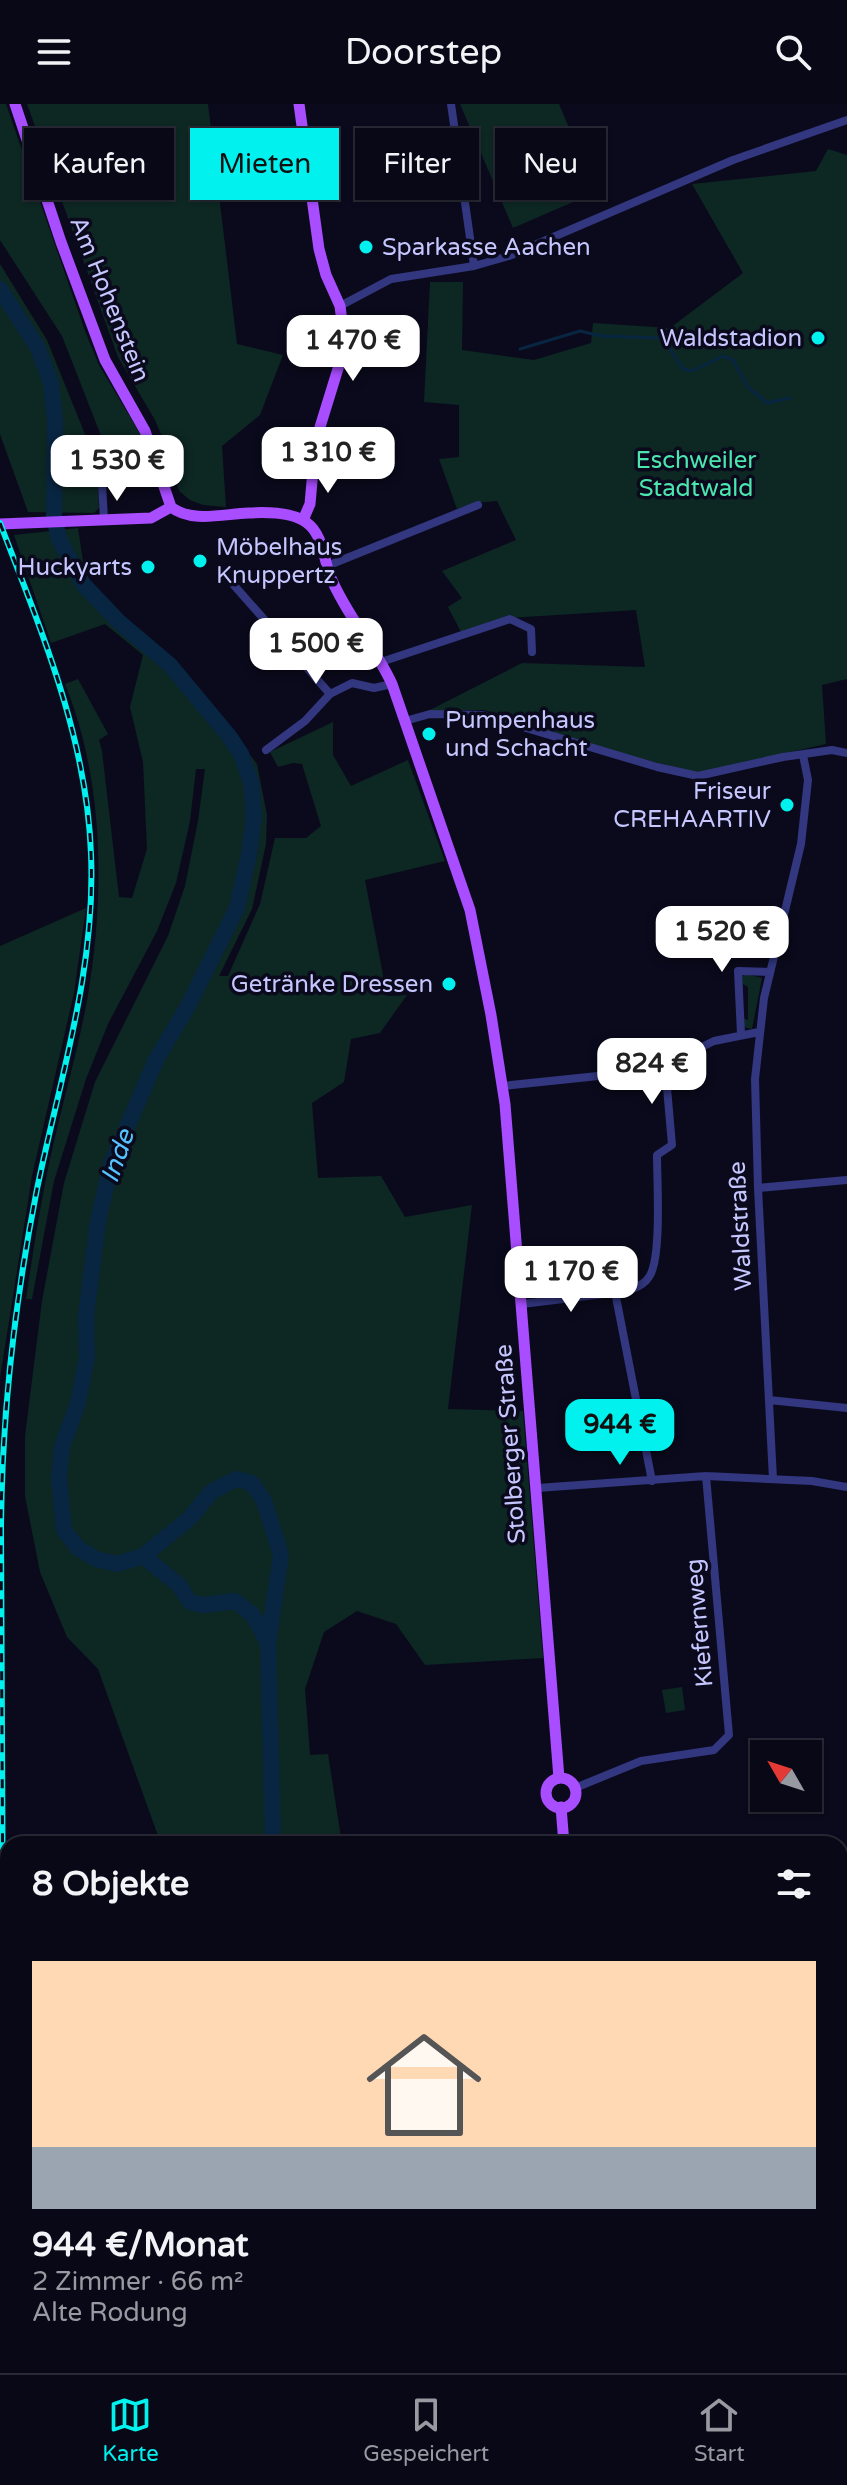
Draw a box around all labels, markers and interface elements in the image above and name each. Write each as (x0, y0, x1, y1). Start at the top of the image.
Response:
icon: menu (32, 30, 76, 74)
icon: search (771, 30, 815, 74)
text: Doorstep (345, 31, 502, 74)
chip: Kaufen (24, 128, 174, 200)
chip: Mieten (190, 128, 339, 200)
chip: Filter (355, 128, 479, 200)
chip: Neu (495, 128, 606, 200)
street label: Am Hohenstein (63, 212, 156, 386)
place label: Sparkasse Aachen (382, 233, 591, 262)
marker: Sparkasse Aachen (357, 238, 375, 256)
pin: 1 470 € (279, 315, 427, 383)
place label: Waldstadion (660, 324, 802, 353)
text: 1 470 € (305, 325, 401, 356)
marker: Waldstadion (809, 329, 827, 347)
pin: 1 310 € (254, 427, 402, 495)
pin: 1 530 € (43, 435, 191, 503)
text: 1 310 € (280, 437, 376, 468)
text: 1 530 € (69, 445, 165, 476)
park label: Eschweiler Stadtwald (635, 446, 757, 503)
place label: Möbelhaus Knuppertz (216, 533, 342, 590)
marker: Möbelhaus Knuppertz (191, 552, 209, 570)
place label: Huckyarts (18, 553, 132, 582)
marker: Huckyarts (139, 558, 157, 576)
pin: 1 500 € (242, 618, 390, 686)
text: 1 500 € (268, 628, 364, 659)
place label: Pumpenhaus und Schacht (445, 706, 595, 763)
marker: Pumpenhaus und Schacht (420, 725, 438, 743)
place label: Friseur CREHAARTIV (613, 777, 772, 834)
marker: Friseur CREHAARTIV (778, 796, 796, 814)
pin: 1 520 € (648, 906, 796, 974)
text: 1 520 € (674, 916, 770, 947)
place label: Getränke Dressen (231, 970, 433, 999)
marker: Getränke Dressen (440, 975, 458, 993)
pin: 824 € (596, 1038, 708, 1106)
text: 824 € (615, 1048, 689, 1079)
water label: Inde (94, 1124, 141, 1187)
street label: Waldstraße (723, 1161, 758, 1291)
pin: 1 170 € (497, 1246, 645, 1314)
text: 1 170 € (523, 1256, 619, 1287)
street label: Stolberger Straße (489, 1343, 532, 1545)
pin: 944 € (564, 1399, 676, 1467)
text: 944 € (583, 1409, 657, 1440)
street label: Kiefernweg (679, 1558, 720, 1688)
north arrow (750, 1740, 822, 1812)
map controls (750, 1740, 822, 1812)
icon: filters (772, 1862, 816, 1906)
text: 8 Objekte (32, 1864, 189, 1905)
icon: home (352, 2013, 496, 2157)
text: 944 €/Monat (32, 2225, 249, 2266)
text: 2 Zimmer · 66 m² (32, 2266, 244, 2297)
text: Alte Rodung (32, 2297, 188, 2328)
tab: Karte (102, 2393, 159, 2467)
tab: Gespeichert (363, 2393, 489, 2467)
tab: Start (694, 2393, 745, 2467)

